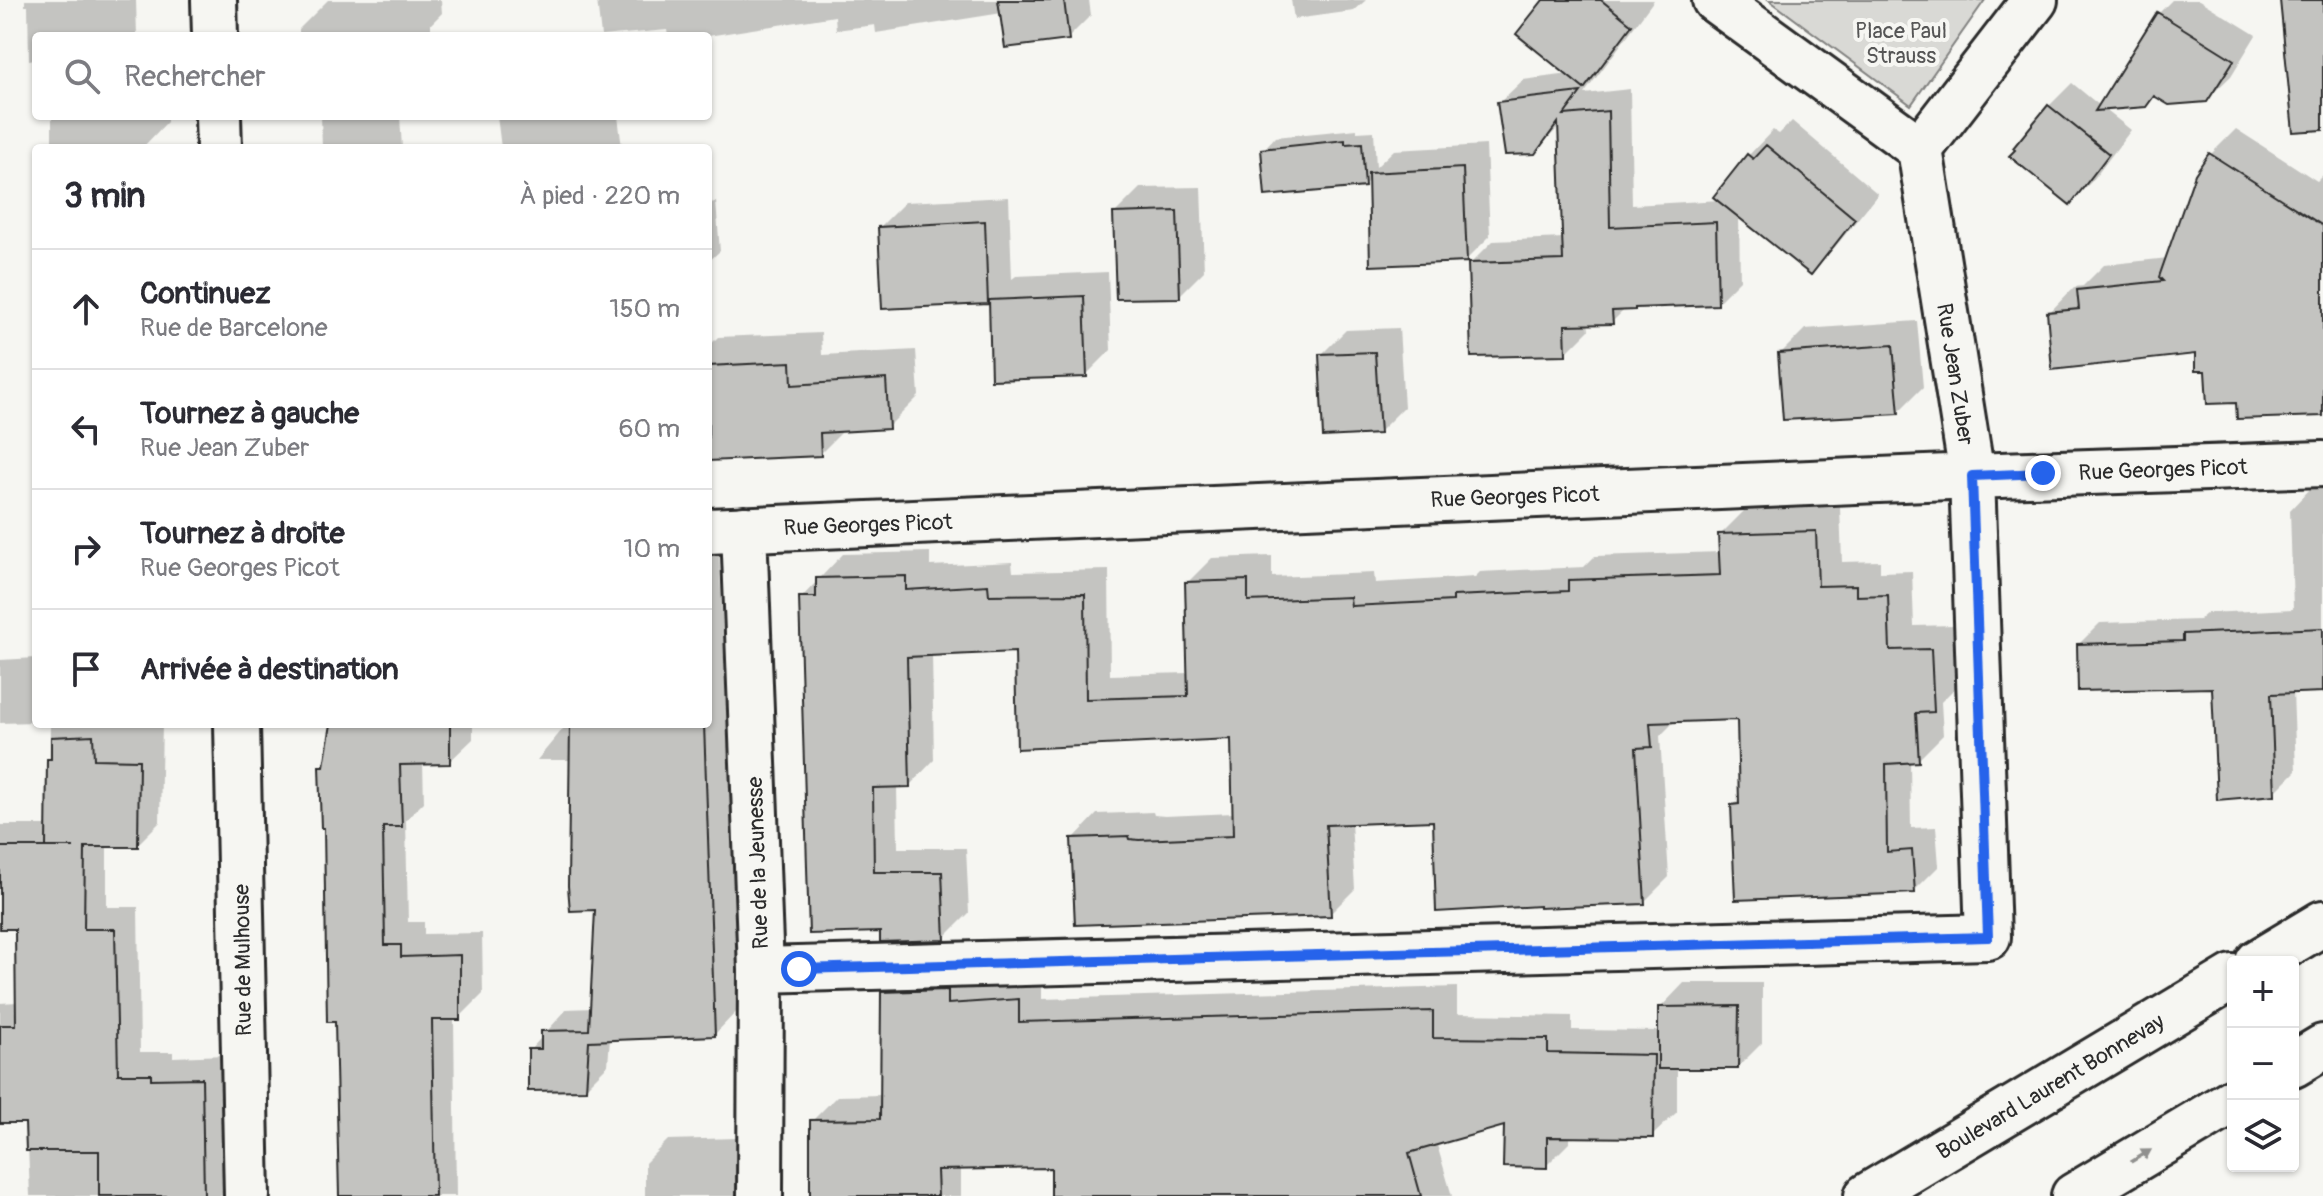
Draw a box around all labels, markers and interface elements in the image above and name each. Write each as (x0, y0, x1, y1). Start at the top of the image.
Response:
park label: Place Paul Strauss (1855, 17, 1947, 70)
search box (32, 32, 712, 120)
icon: search (60, 54, 104, 98)
text: Rechercher (124, 58, 266, 95)
text: 3 min (64, 175, 146, 218)
text: À pied · 220 m (519, 180, 680, 212)
text: Continuez (140, 275, 271, 312)
icon: ahead (64, 287, 108, 331)
text: 150 m (609, 293, 680, 325)
street label: Rue Jean Zuber (1930, 301, 1980, 447)
text: Rue de Barcelone (140, 312, 328, 344)
text: Tournez à gauche (140, 395, 359, 432)
icon: left (64, 407, 108, 451)
text: 60 m (618, 413, 680, 445)
text: Rue Jean Zuber (140, 432, 309, 464)
street label: Rue Georges Picot (2078, 453, 2248, 487)
route end (2025, 455, 2061, 491)
street label: Rue Georges Picot (1430, 480, 1600, 514)
street label: Rue Georges Picot (783, 508, 953, 542)
text: Tournez à droite (140, 515, 344, 552)
icon: right (64, 527, 108, 571)
text: 10 m (623, 533, 680, 565)
text: Rue Georges Picot (140, 552, 340, 584)
icon: arrive (64, 647, 108, 691)
text: Arrivée à destination (140, 651, 399, 688)
street label: Rue de la Jeunesse (741, 776, 775, 950)
street label: Rue de Mulhouse (228, 884, 258, 1036)
route start (781, 951, 817, 987)
map controls (2227, 956, 2299, 1172)
button: + (2227, 956, 2299, 1028)
street label: Boulevard Laurent Bonnevay (1932, 1008, 2169, 1166)
button: − (2227, 1028, 2299, 1100)
button: layers (2227, 1100, 2299, 1172)
one-way arrow (2130, 1149, 2152, 1163)

